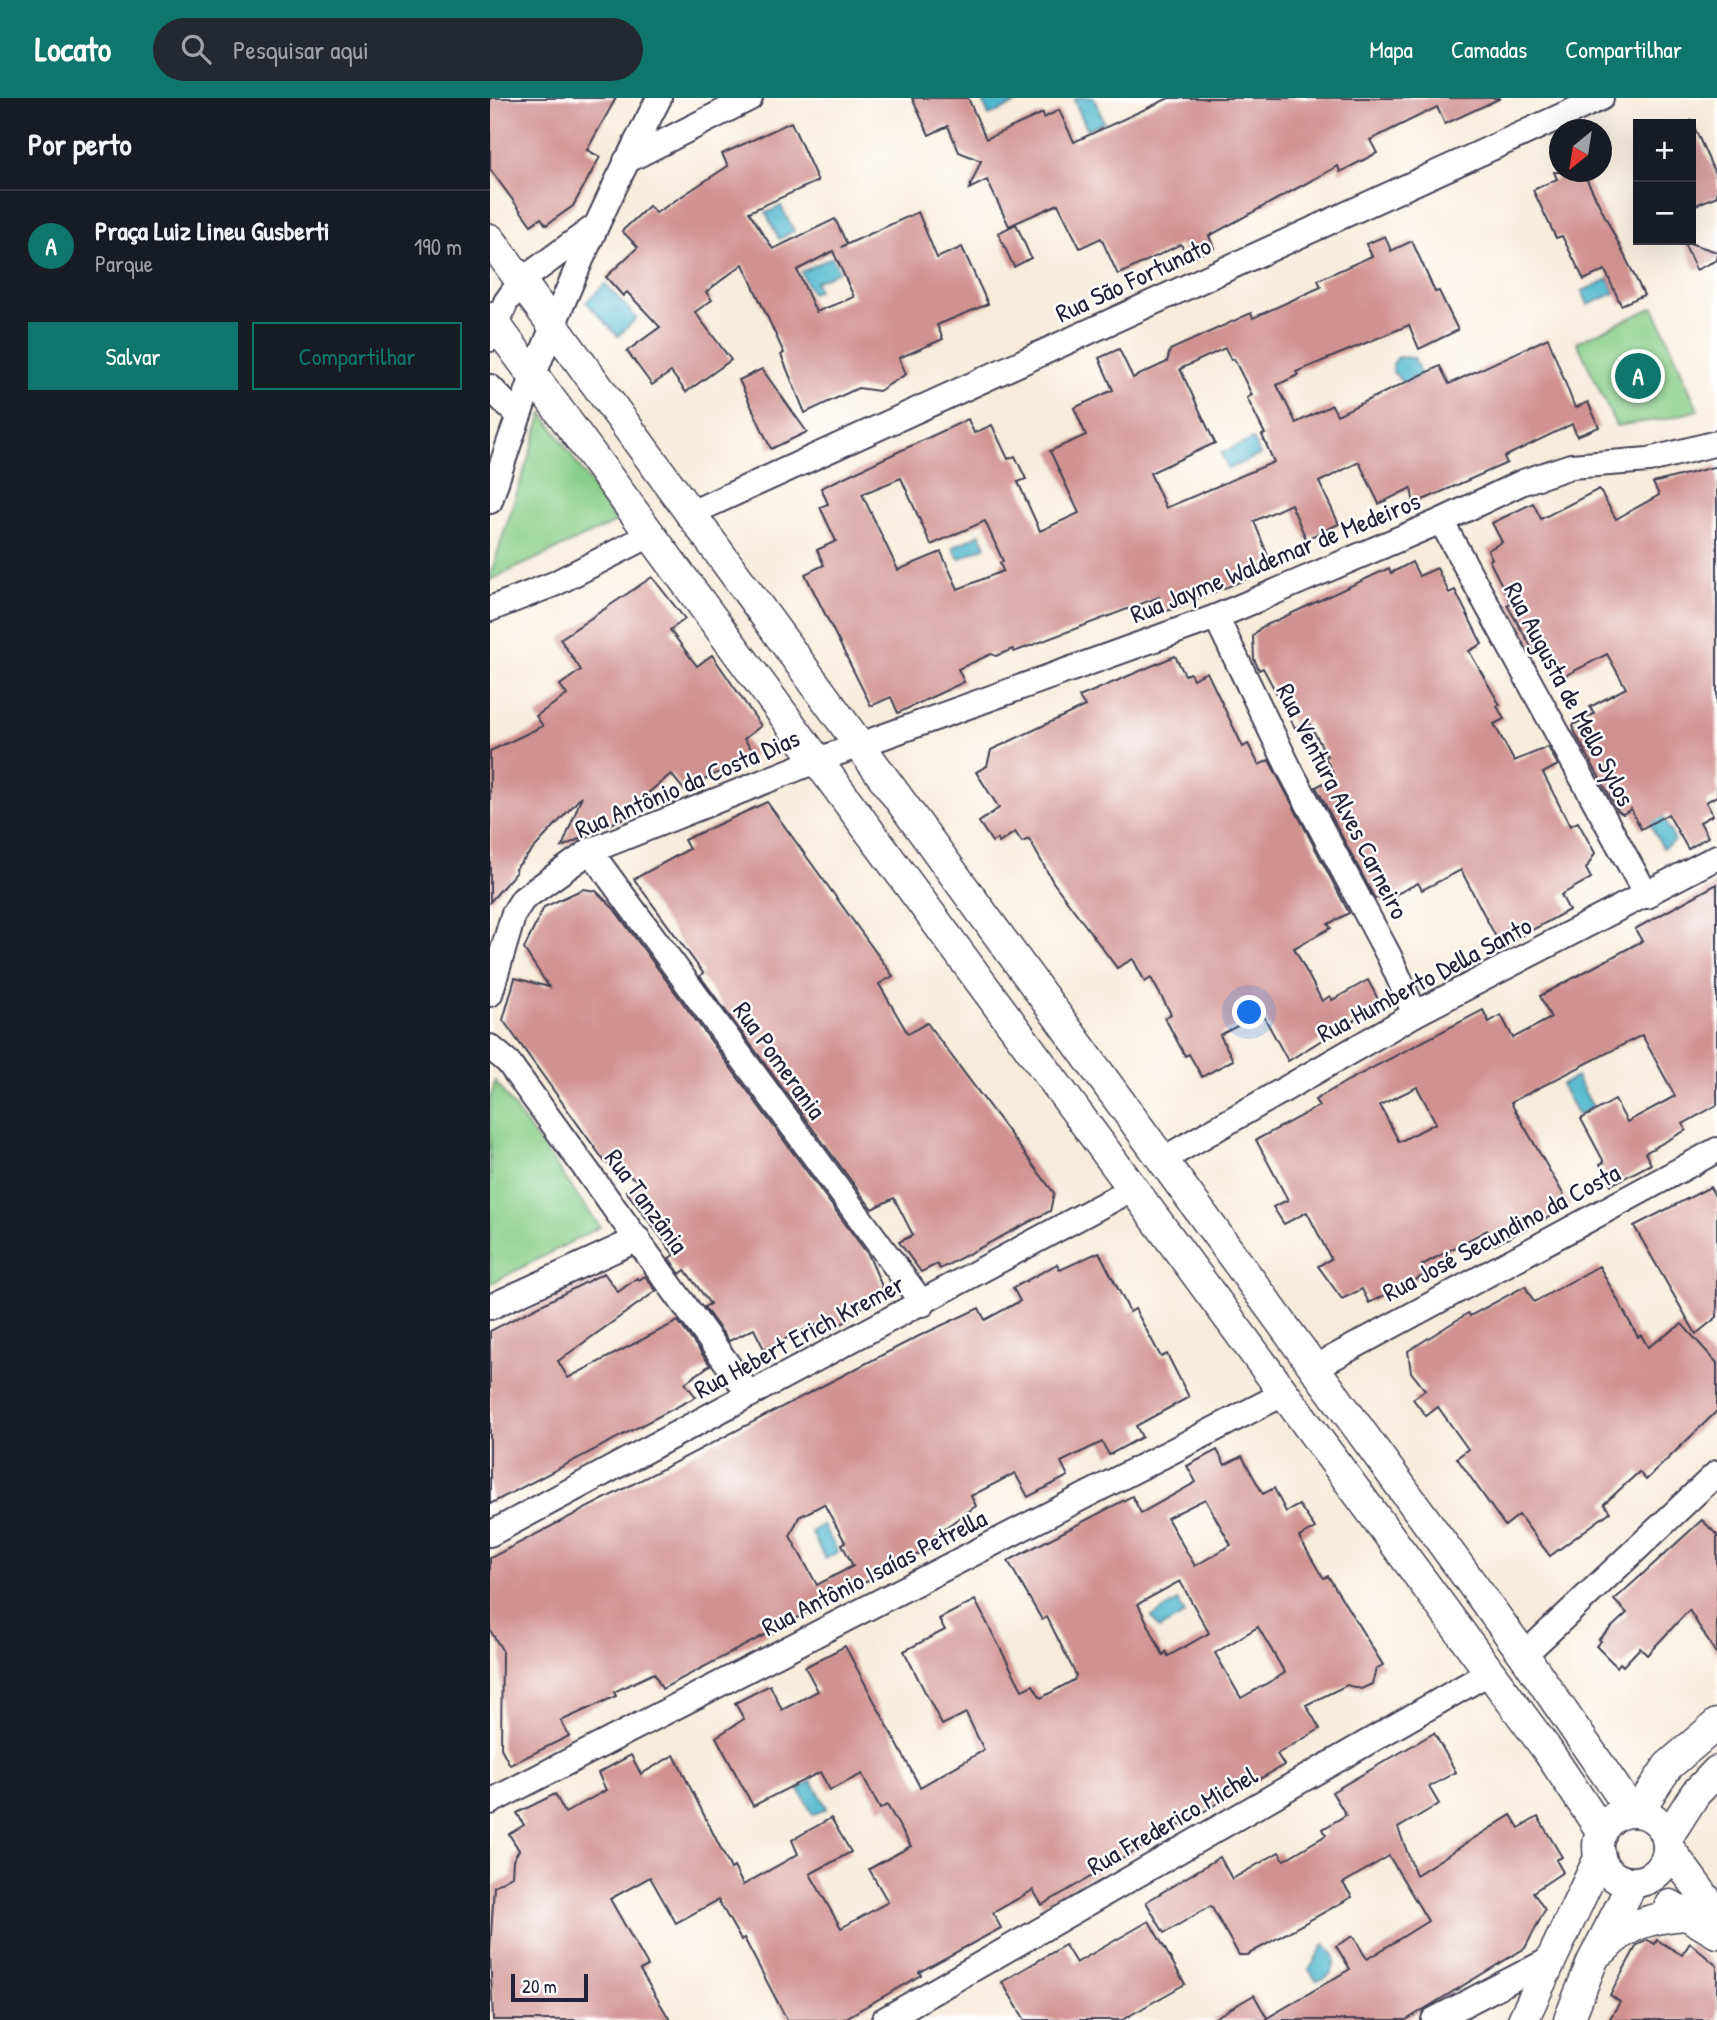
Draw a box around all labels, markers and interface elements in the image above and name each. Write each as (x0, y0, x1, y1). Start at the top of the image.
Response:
search box (153, 18, 643, 81)
text: Locato (35, 27, 111, 71)
icon: search (177, 30, 215, 68)
text: Pesquisar aqui (233, 32, 369, 67)
text: Mapa (1370, 33, 1413, 65)
text: Camadas (1451, 33, 1527, 65)
text: Compartilhar (1565, 33, 1682, 65)
north arrow (1549, 119, 1612, 182)
map controls (1633, 119, 1696, 245)
button: + (1633, 119, 1696, 182)
text: Por perto (28, 124, 132, 164)
button: − (1633, 182, 1696, 245)
text: Praça Luiz Lineu Gusberti (95, 213, 330, 248)
street label: Rua São Fortunato (1050, 228, 1216, 330)
text: A (45, 231, 57, 262)
text: 190 m (414, 231, 462, 262)
text: Parque (95, 248, 153, 279)
button: Salvar (28, 322, 238, 390)
button: Compartilhar (252, 322, 462, 390)
pin: A (1615, 350, 1661, 402)
street label: Rua Jayme Waldemar de Medeiros (1125, 483, 1425, 631)
street label: Rua Augusta de Mello Sylos (1496, 576, 1644, 812)
street label: Rua Ventura Alves Carneiro (1268, 677, 1418, 925)
street label: Rua Antônio da Costa Dias (569, 720, 805, 846)
street label: Rua Humberto Della Santo (1310, 908, 1538, 1050)
street label: Rua Pomerania (725, 994, 835, 1126)
your location (1232, 995, 1266, 1029)
street label: Rua Tanzânia (597, 1142, 697, 1260)
street label: Rua José Secundino da Costa (1376, 1155, 1626, 1309)
street label: Rua Hebert Erich Kremer (688, 1266, 910, 1406)
street label: Rua Antônio Isaías Petrella (756, 1500, 992, 1644)
street label: Rua Frederico Michel (1081, 1757, 1263, 1883)
scale bar (511, 1971, 588, 2003)
text: 20 m (522, 1973, 557, 1999)

